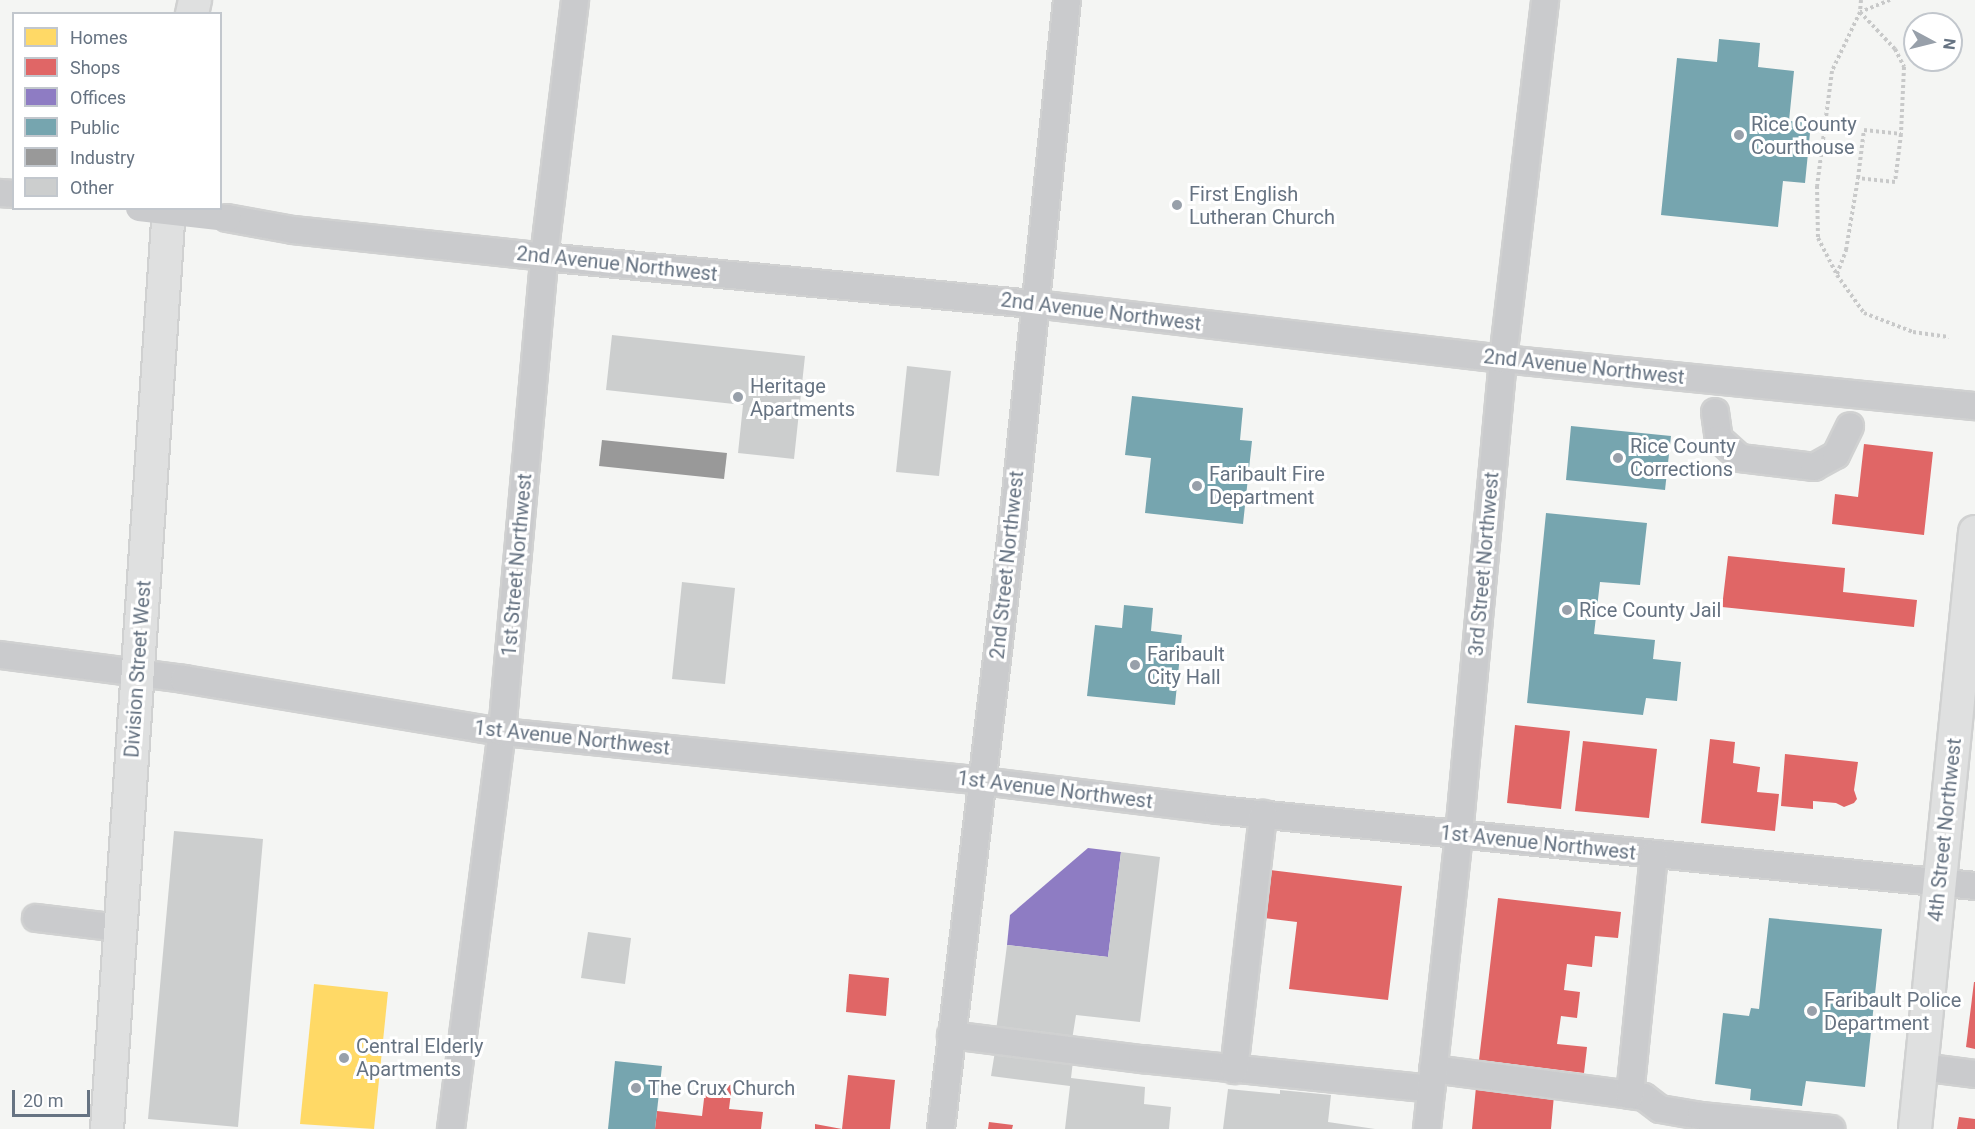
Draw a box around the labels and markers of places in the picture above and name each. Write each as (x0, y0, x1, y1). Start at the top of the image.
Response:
place label: Rice County Courthouse (1751, 112, 1857, 159)
marker: Rice County Courthouse (1732, 128, 1746, 142)
place label: First English Lutheran Church (1189, 182, 1335, 229)
marker: First English Lutheran Church (1170, 198, 1184, 212)
place label: Heritage Apartments (750, 374, 855, 421)
marker: Heritage Apartments (731, 390, 745, 404)
place label: Rice County Corrections (1630, 434, 1736, 481)
marker: Rice County Corrections (1611, 451, 1625, 465)
place label: Faribault Fire Department (1209, 462, 1325, 509)
marker: Faribault Fire Department (1190, 479, 1204, 493)
place label: Rice County Jail (1579, 598, 1721, 622)
marker: Rice County Jail (1560, 603, 1574, 617)
place label: Faribault City Hall (1147, 642, 1225, 689)
marker: Faribault City Hall (1128, 658, 1142, 672)
place label: Faribault Police Department (1824, 988, 1961, 1035)
marker: Faribault Police Department (1805, 1004, 1819, 1018)
place label: Central Elderly Apartments (356, 1034, 484, 1081)
marker: Central Elderly Apartments (337, 1051, 351, 1065)
place label: The Crux Church (648, 1076, 795, 1100)
marker: The Crux Church (629, 1081, 643, 1095)

